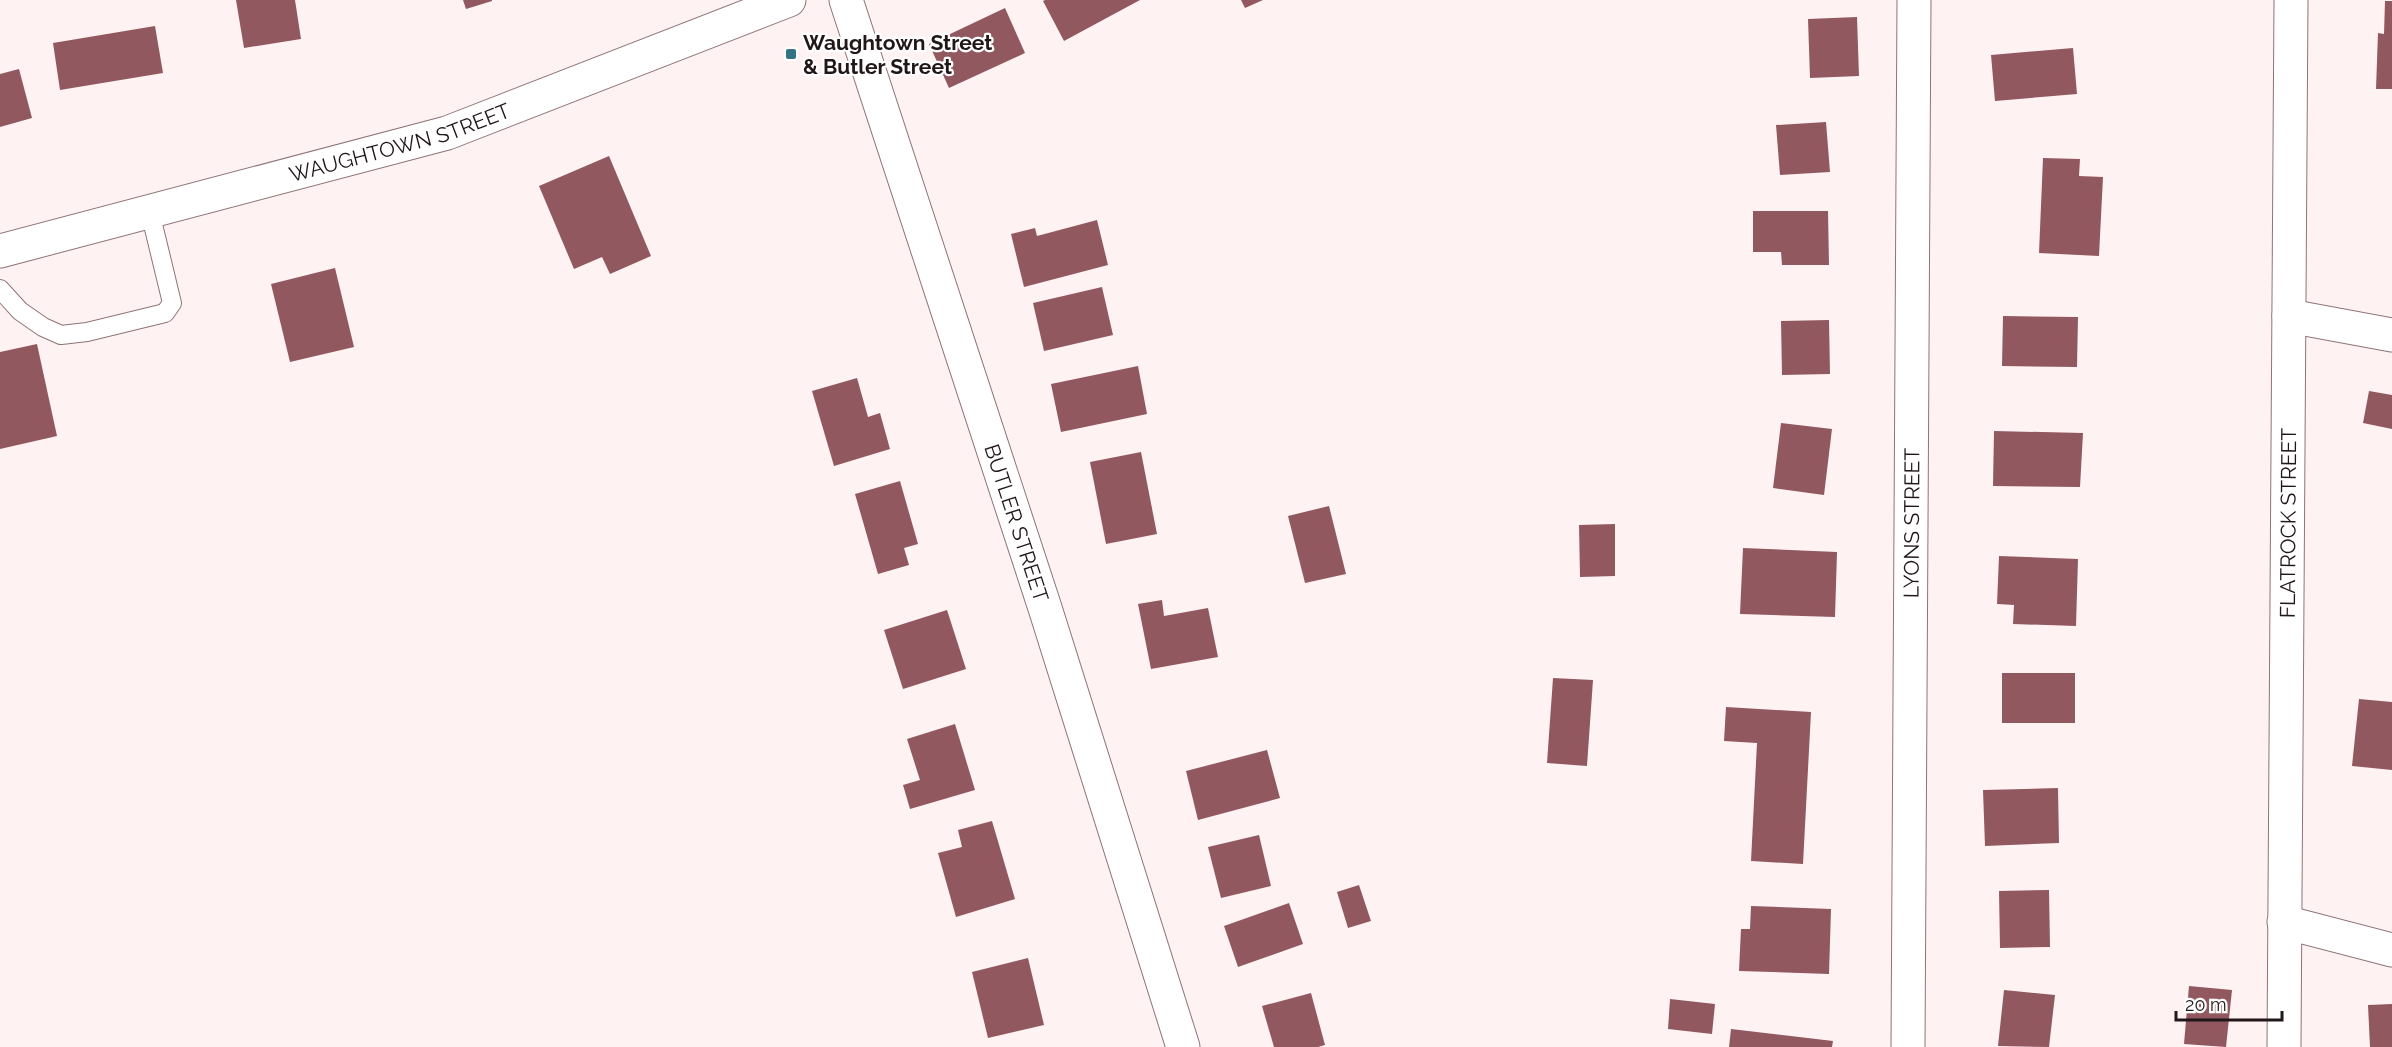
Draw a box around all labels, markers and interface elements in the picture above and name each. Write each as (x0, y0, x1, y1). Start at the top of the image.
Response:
place label: Waughtown Street & Butler Street (803, 30, 992, 79)
marker: Waughtown Street & Butler Street (784, 47, 798, 61)
street label: WAUGHTOWN STREET (286, 97, 514, 187)
street label: FLATROCK STREET (2274, 428, 2301, 618)
street label: BUTLER STREET (980, 441, 1055, 605)
street label: LYONS STREET (1898, 448, 1924, 598)
scale bar (2176, 984, 2282, 1022)
text: 20 m (2185, 994, 2227, 1015)

